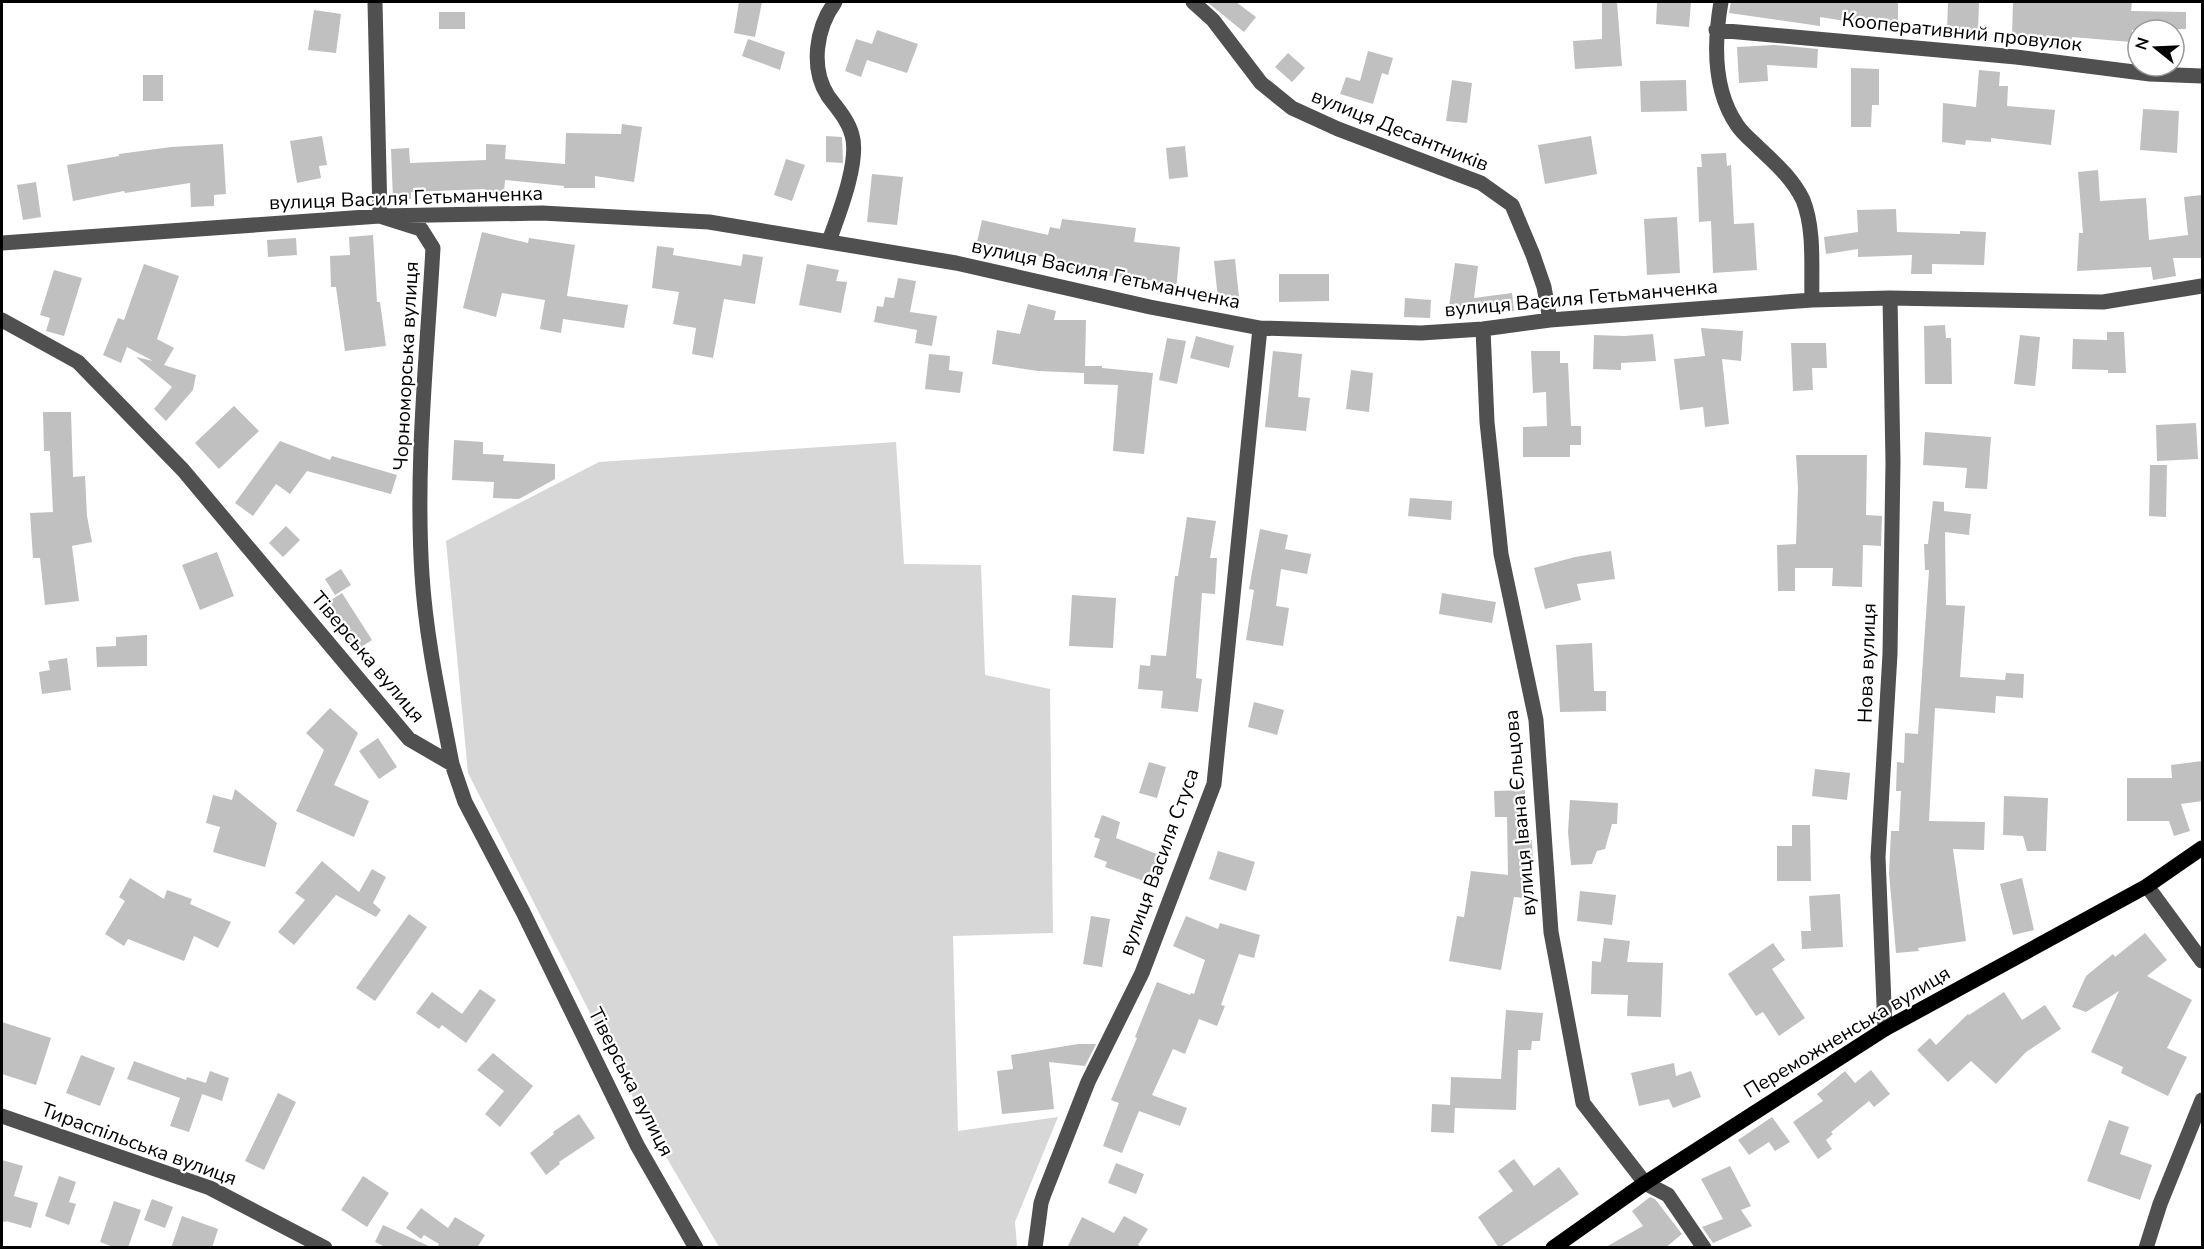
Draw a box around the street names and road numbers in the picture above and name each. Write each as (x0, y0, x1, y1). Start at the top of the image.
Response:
street label: Кооперативний провулок (1841, 6, 2084, 58)
street label: вулиця Десантників (1307, 82, 1493, 178)
street label: вулиця Василя Гетьманченка (268, 180, 544, 216)
street label: вулиця Василя Гетьманченка (969, 232, 1243, 316)
street label: Чорноморська вулиця (387, 261, 425, 471)
street label: вулиця Василя Гетьманченка (1443, 273, 1719, 323)
street label: Тіверська вулиця (305, 586, 431, 728)
street label: Нова вулиця (1851, 603, 1883, 723)
street label: вулиця Івана Єльцова (1498, 709, 1542, 917)
street label: вулиця Василя Стуса (1113, 765, 1205, 959)
street label: Переможненська вулиця (1739, 960, 1955, 1104)
street label: Тіверська вулиця (582, 1003, 680, 1161)
street label: Тираспільська вулиця (37, 1096, 241, 1192)

